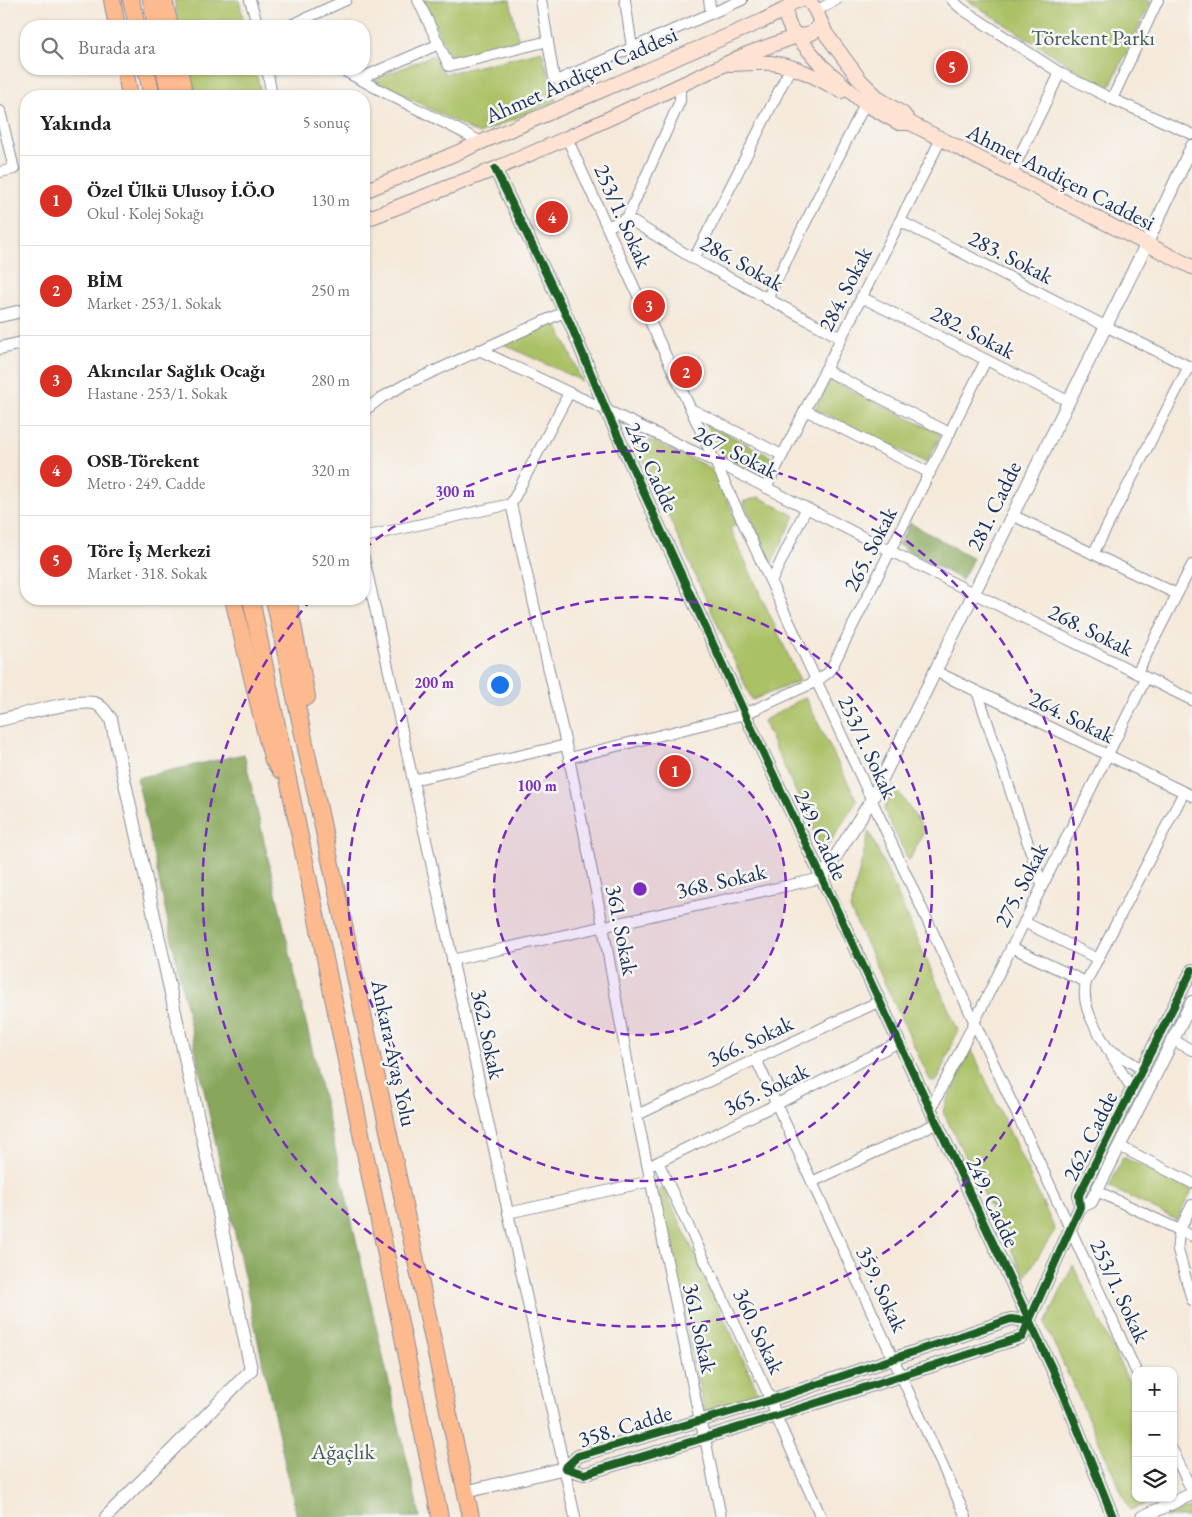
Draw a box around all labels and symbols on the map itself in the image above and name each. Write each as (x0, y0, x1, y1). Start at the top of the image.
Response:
street label: Ahmet Andiçen Caddesi (479, 19, 682, 131)
park label: Törekent Parkı (1031, 23, 1155, 52)
pin: 5 (936, 48, 968, 86)
street label: Ahmet Andiçen Caddesi (961, 116, 1160, 237)
street label: 253/1. Sokak (587, 160, 659, 273)
pin: 4 (536, 198, 568, 236)
street label: 283. Sokak (964, 223, 1059, 291)
street label: 286. Sokak (695, 228, 790, 298)
street label: 284. Sokak (811, 241, 879, 336)
pin: 3 (633, 287, 665, 325)
street label: 282. Sokak (926, 298, 1021, 366)
pin: 2 (670, 353, 702, 391)
street label: 249. Cadde (618, 417, 686, 517)
street label: 267. Sokak (689, 418, 784, 486)
street label: 281. Cadde (960, 456, 1028, 556)
text: 300 m (435, 482, 475, 501)
street label: 265. Sokak (836, 501, 904, 596)
street label: 268. Sokak (1044, 597, 1139, 663)
your location (487, 672, 513, 698)
text: 200 m (414, 673, 454, 692)
street label: 264. Sokak (1025, 684, 1120, 750)
street label: 253/1. Sokak (831, 691, 905, 804)
pin: 1 (659, 752, 691, 790)
text: 100 m (517, 776, 557, 795)
street label: 249. Cadde (787, 785, 855, 885)
street label: 275. Sokak (987, 837, 1055, 932)
street label: 368. Sokak (673, 856, 769, 905)
centre of rings (631, 880, 649, 898)
street label: 361. Sokak (599, 882, 645, 978)
street label: Ankara-Ayaş Yolu (364, 976, 424, 1129)
street label: 362. Sokak (464, 986, 512, 1082)
street label: 366. Sokak (702, 1008, 798, 1073)
street label: 365. Sokak (719, 1056, 814, 1122)
street label: 262. Cadde (1056, 1086, 1124, 1186)
street label: 249. Cadde (959, 1152, 1027, 1252)
street label: 253/1. Sokak (1083, 1235, 1157, 1348)
street label: 359. Sokak (850, 1241, 915, 1337)
street label: 361. Sokak (676, 1280, 724, 1376)
street label: 360. Sokak (727, 1283, 792, 1379)
street label: 358. Cadde (575, 1398, 676, 1454)
park label: Ağaçlık (310, 1437, 375, 1466)

